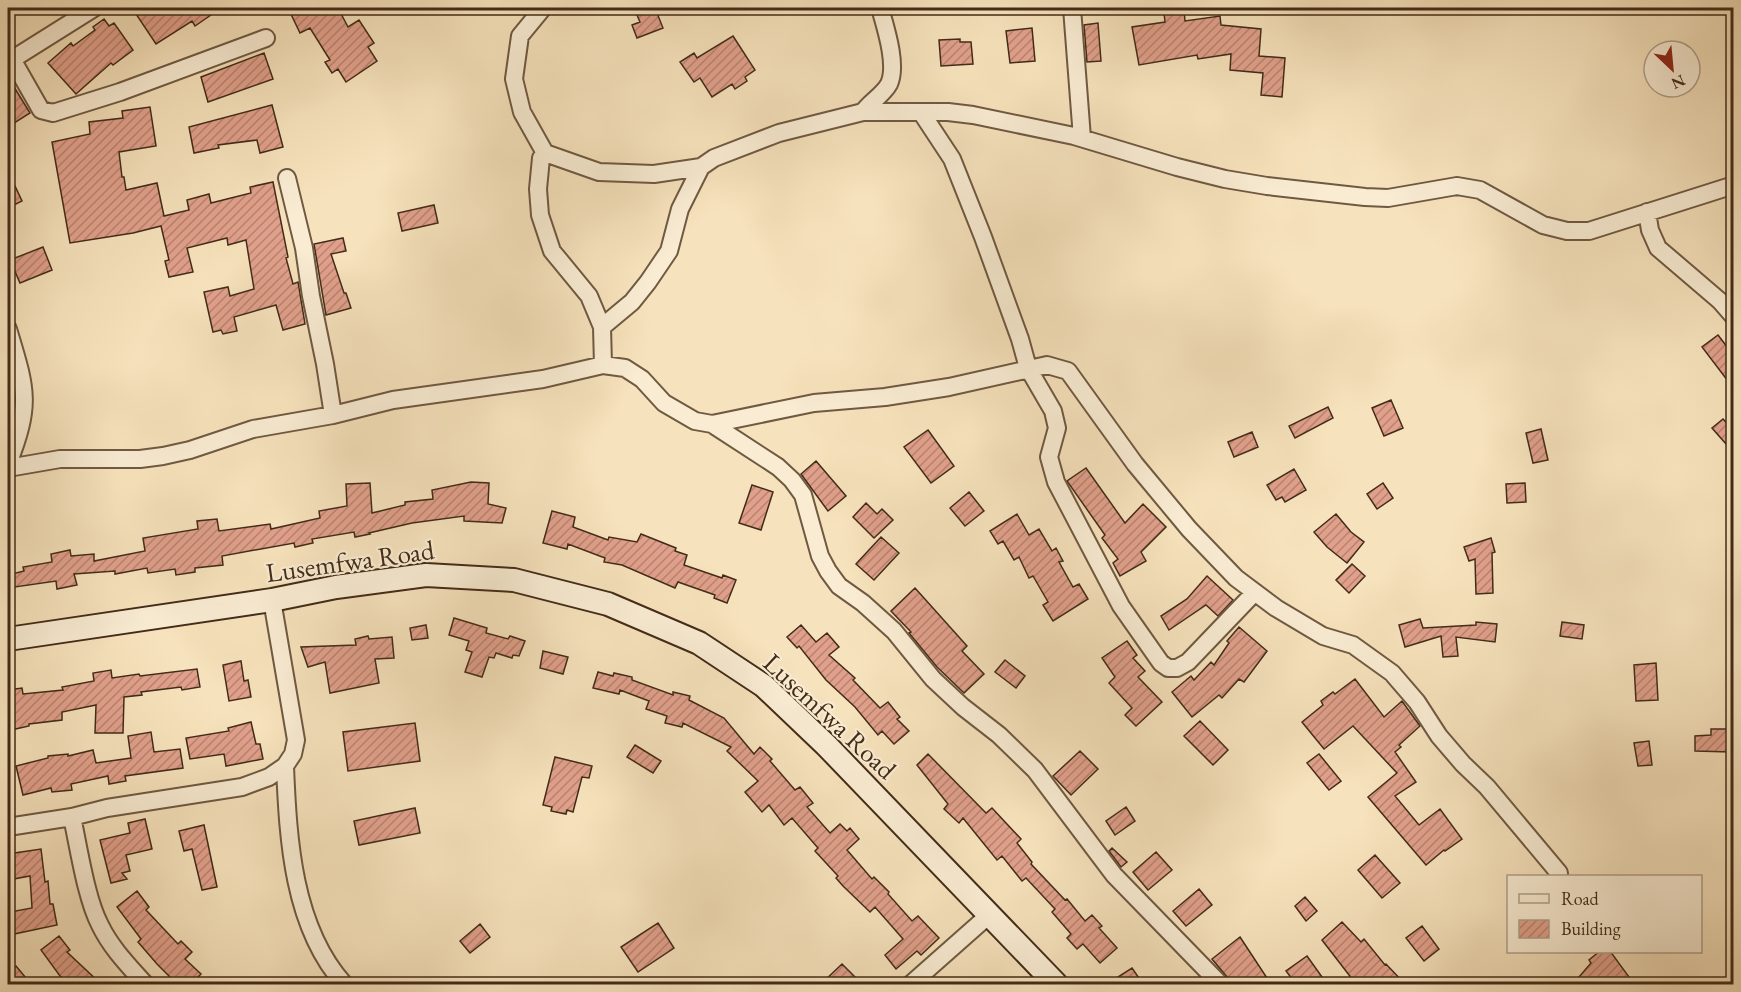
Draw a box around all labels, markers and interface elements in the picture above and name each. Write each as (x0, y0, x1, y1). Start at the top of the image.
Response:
north arrow (1642, 39, 1702, 99)
text: N (1668, 70, 1689, 94)
street label: Lusemfwa Road (264, 532, 437, 590)
street label: Lusemfwa Road (756, 645, 904, 787)
legend (1507, 875, 1702, 953)
text: Road (1561, 887, 1600, 910)
text: Building (1561, 917, 1621, 940)

